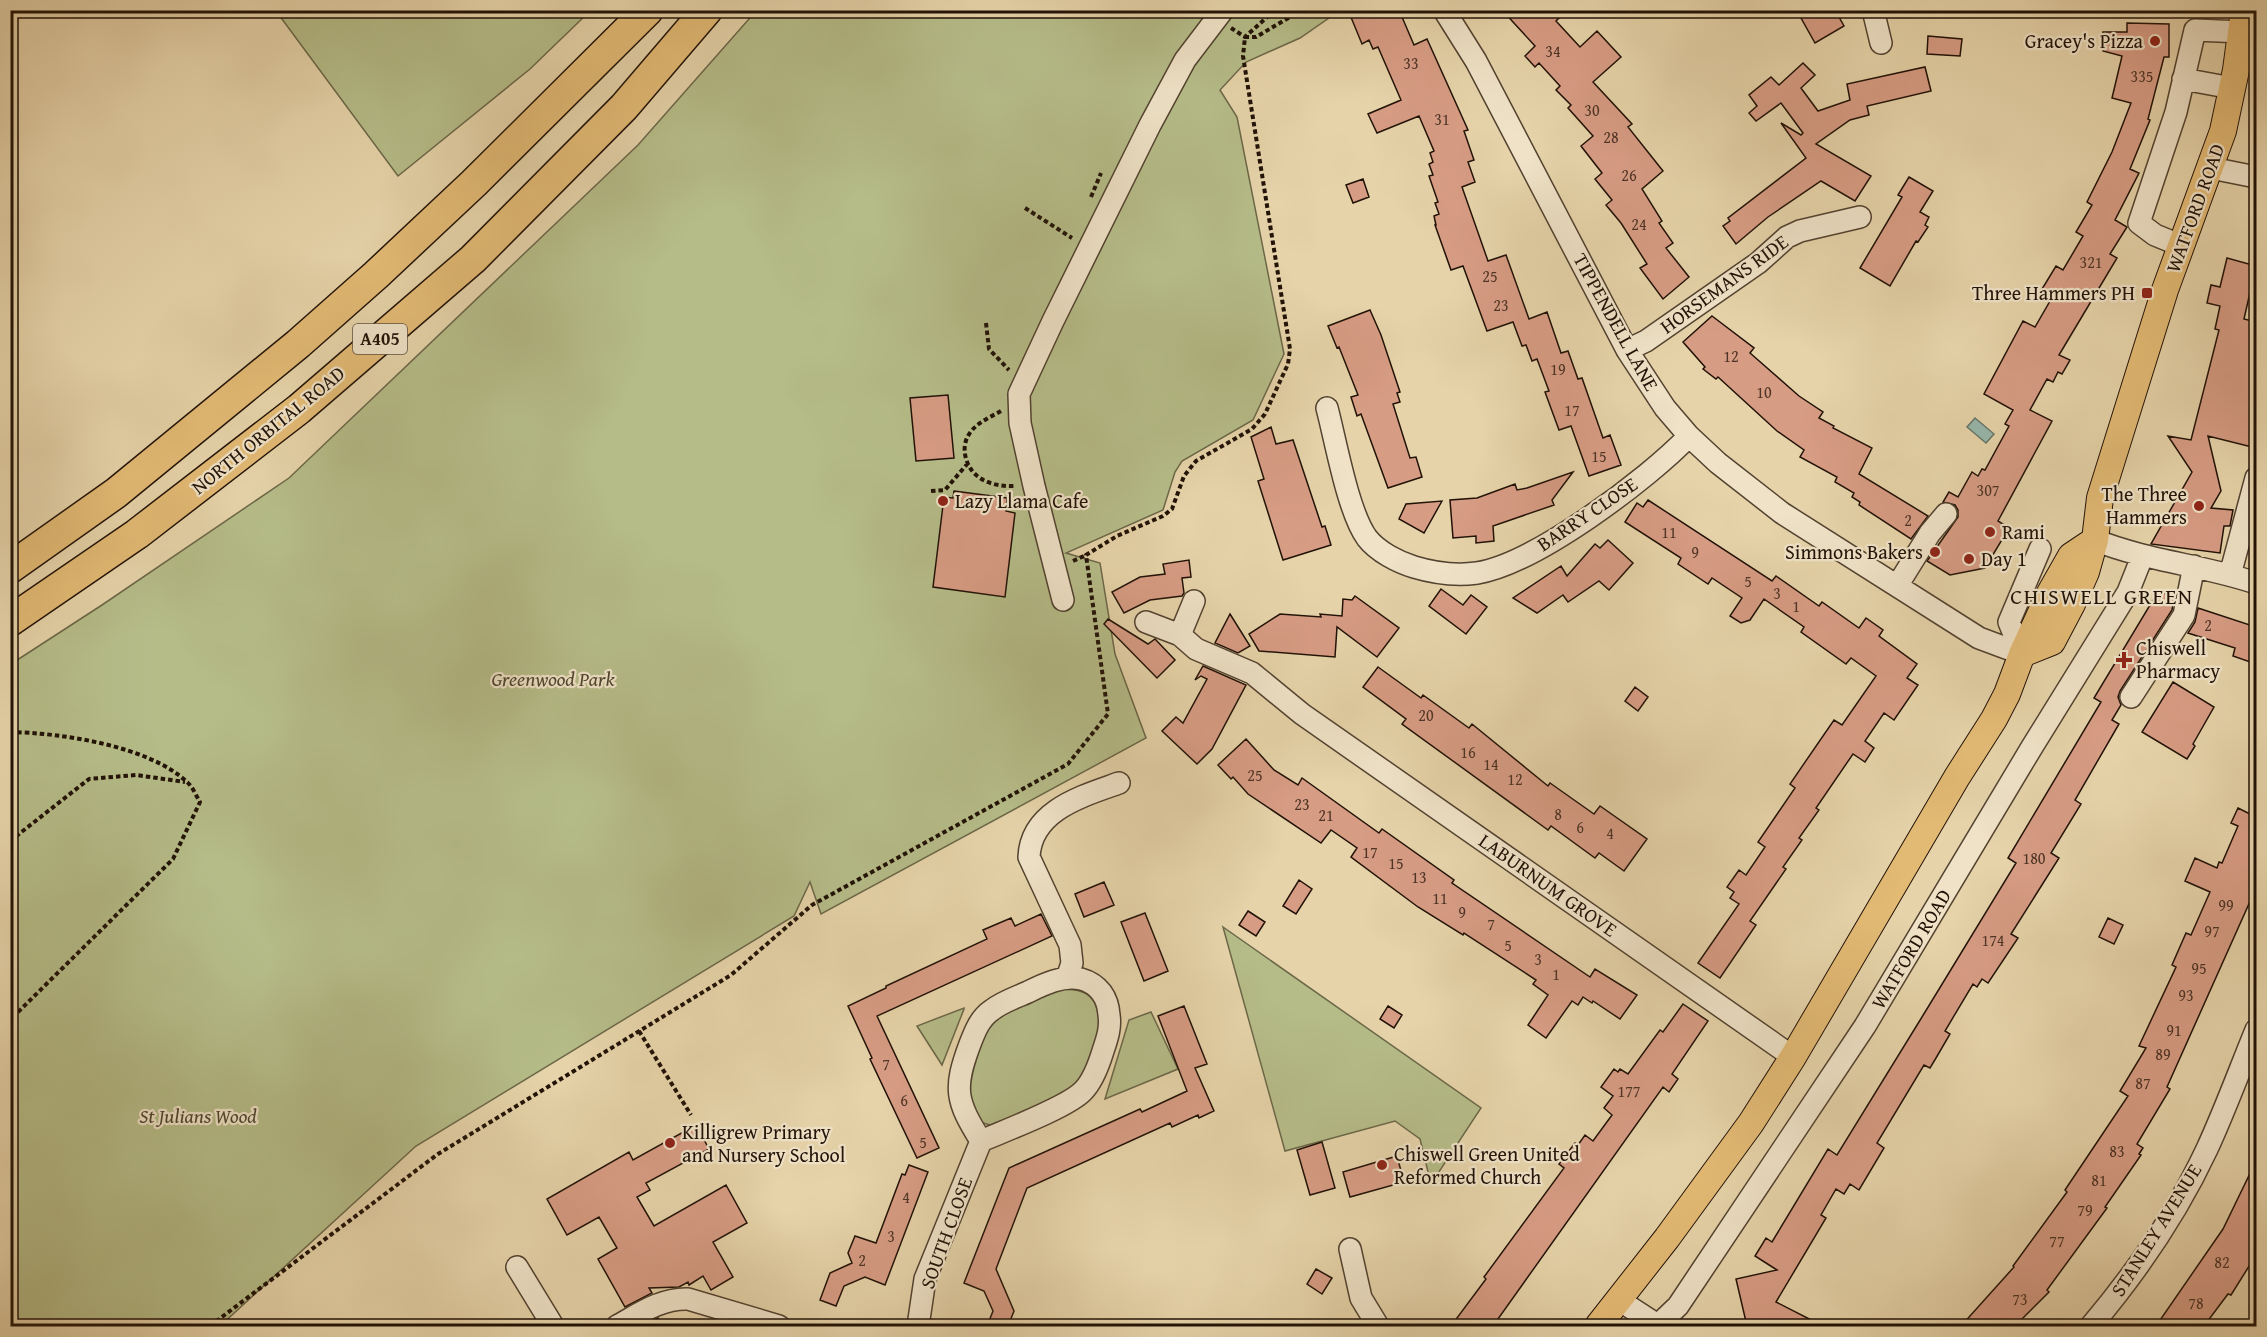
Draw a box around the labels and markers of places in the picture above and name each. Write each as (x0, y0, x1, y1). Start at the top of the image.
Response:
place label: Gracey's Pizza (2025, 26, 2144, 55)
marker: Gracey's Pizza (2148, 34, 2162, 48)
place label: Three Hammers PH (1972, 278, 2135, 307)
marker: Three Hammers PH (2140, 286, 2154, 300)
place label: The Three Hammers (2102, 479, 2187, 531)
place label: Lazy Llama Cafe (955, 486, 1088, 515)
marker: Lazy Llama Cafe (936, 494, 950, 508)
marker: The Three Hammers (2192, 499, 2206, 513)
place label: Rami (2002, 517, 2045, 546)
marker: Rami (1983, 525, 1997, 539)
place label: Simmons Bakers (1785, 537, 1923, 566)
place label: Day 1 (1981, 544, 2027, 573)
marker: Simmons Bakers (1928, 545, 1942, 559)
marker: Day 1 (1962, 552, 1976, 566)
place label: Chiswell Pharmacy (2136, 633, 2220, 685)
marker: Chiswell Pharmacy (2117, 653, 2131, 667)
place label: Killigrew Primary and Nursery School (682, 1117, 846, 1169)
marker: Killigrew Primary and Nursery School (663, 1136, 677, 1150)
place label: Chiswell Green United Reformed Church (1394, 1139, 1580, 1191)
marker: Chiswell Green United Reformed Church (1375, 1158, 1389, 1172)

